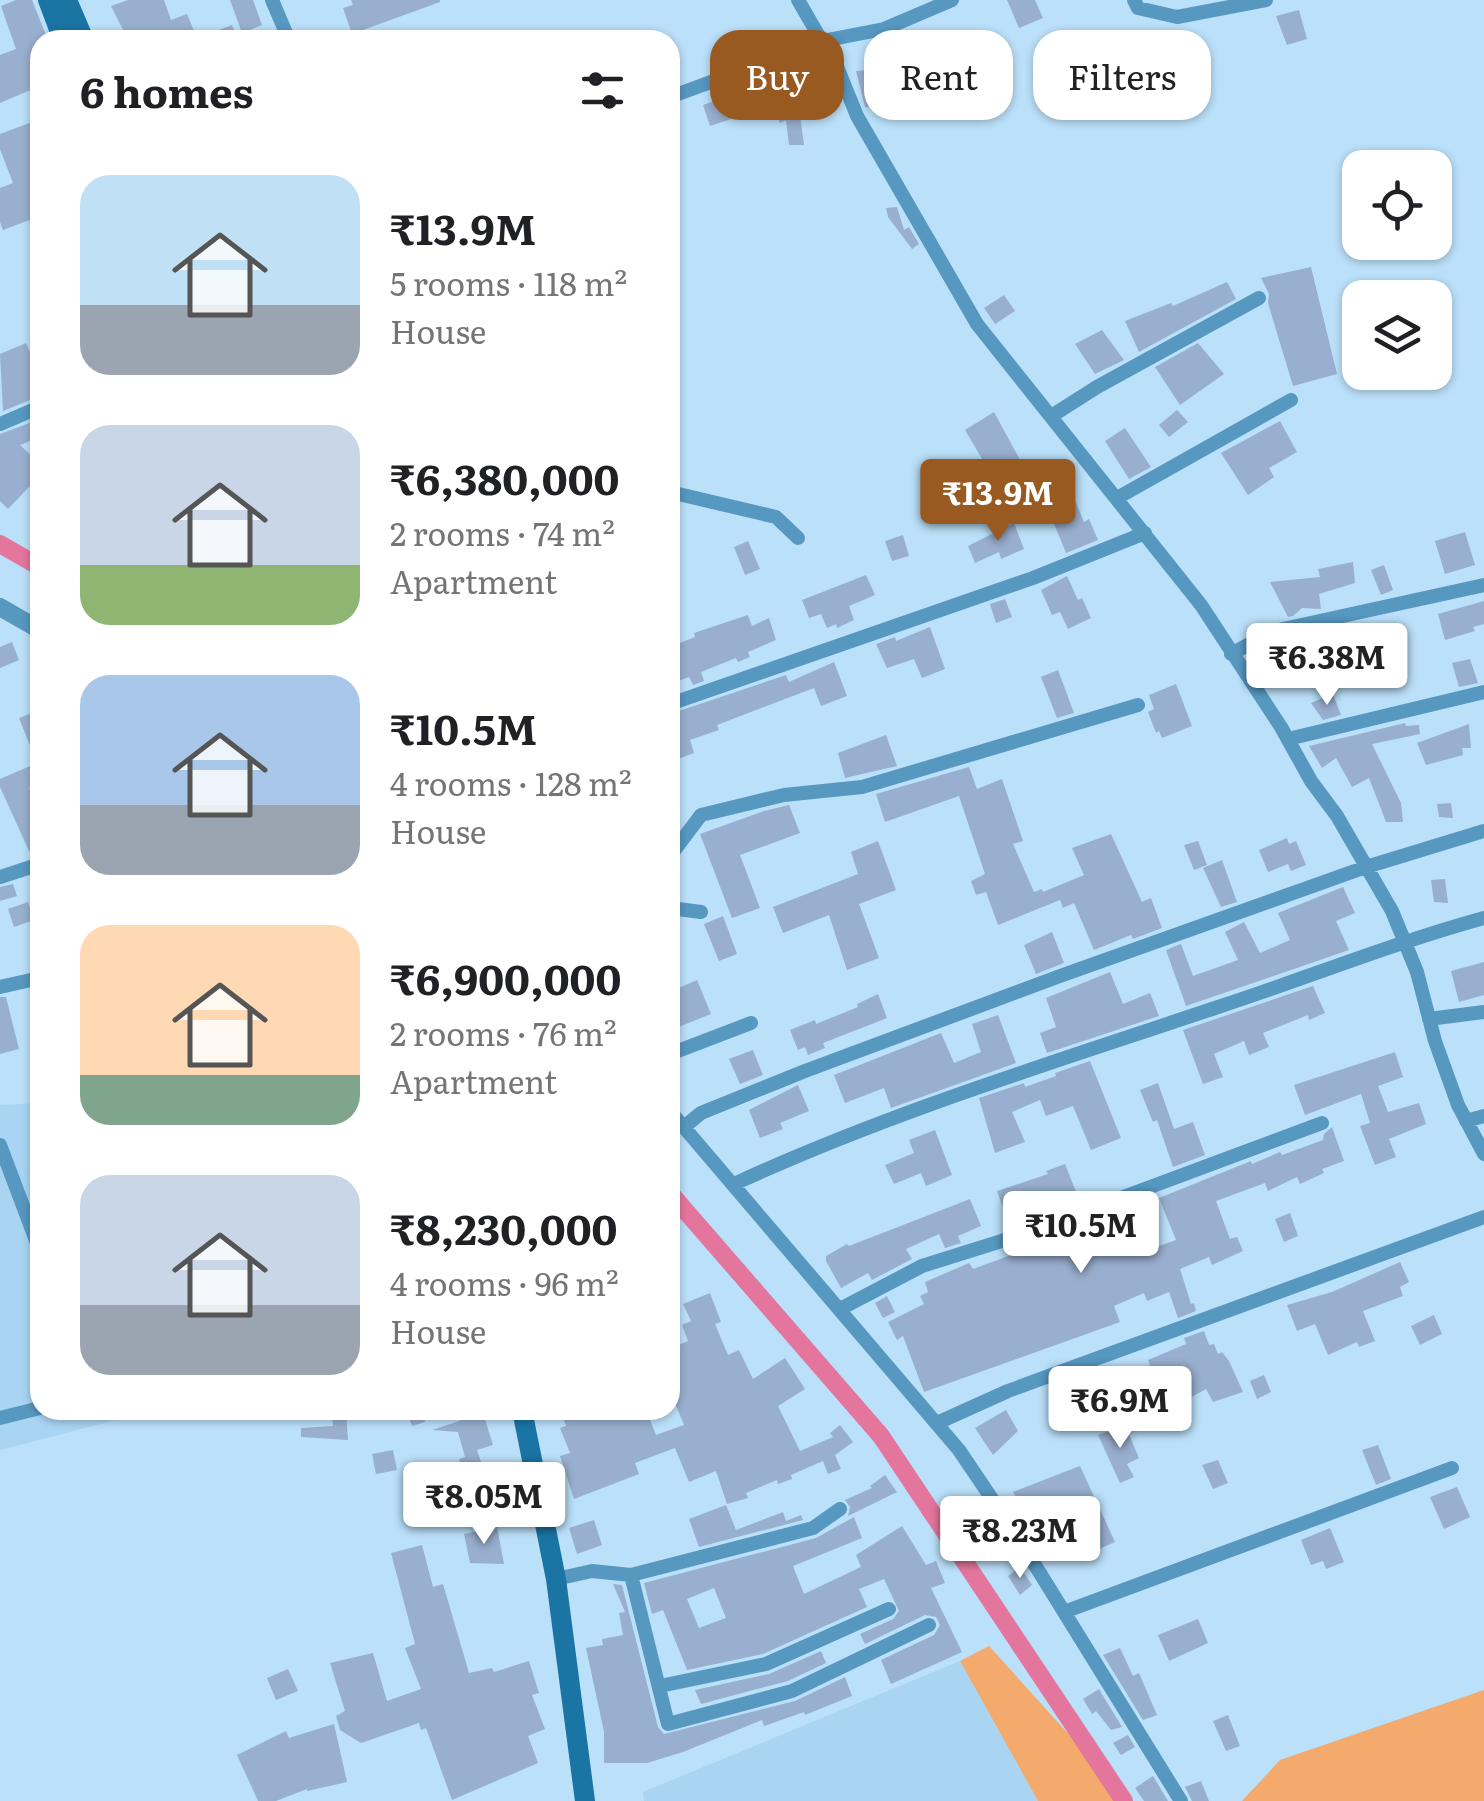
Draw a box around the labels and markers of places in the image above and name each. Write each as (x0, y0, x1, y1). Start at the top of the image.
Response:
pin: ₹13.9M (917, 459, 1079, 544)
pin: ₹6.38M (1246, 623, 1408, 708)
pin: ₹10.5M (1000, 1191, 1162, 1276)
pin: ₹6.9M (1050, 1366, 1190, 1451)
pin: ₹8.05M (403, 1462, 565, 1547)
pin: ₹8.23M (939, 1496, 1101, 1581)

